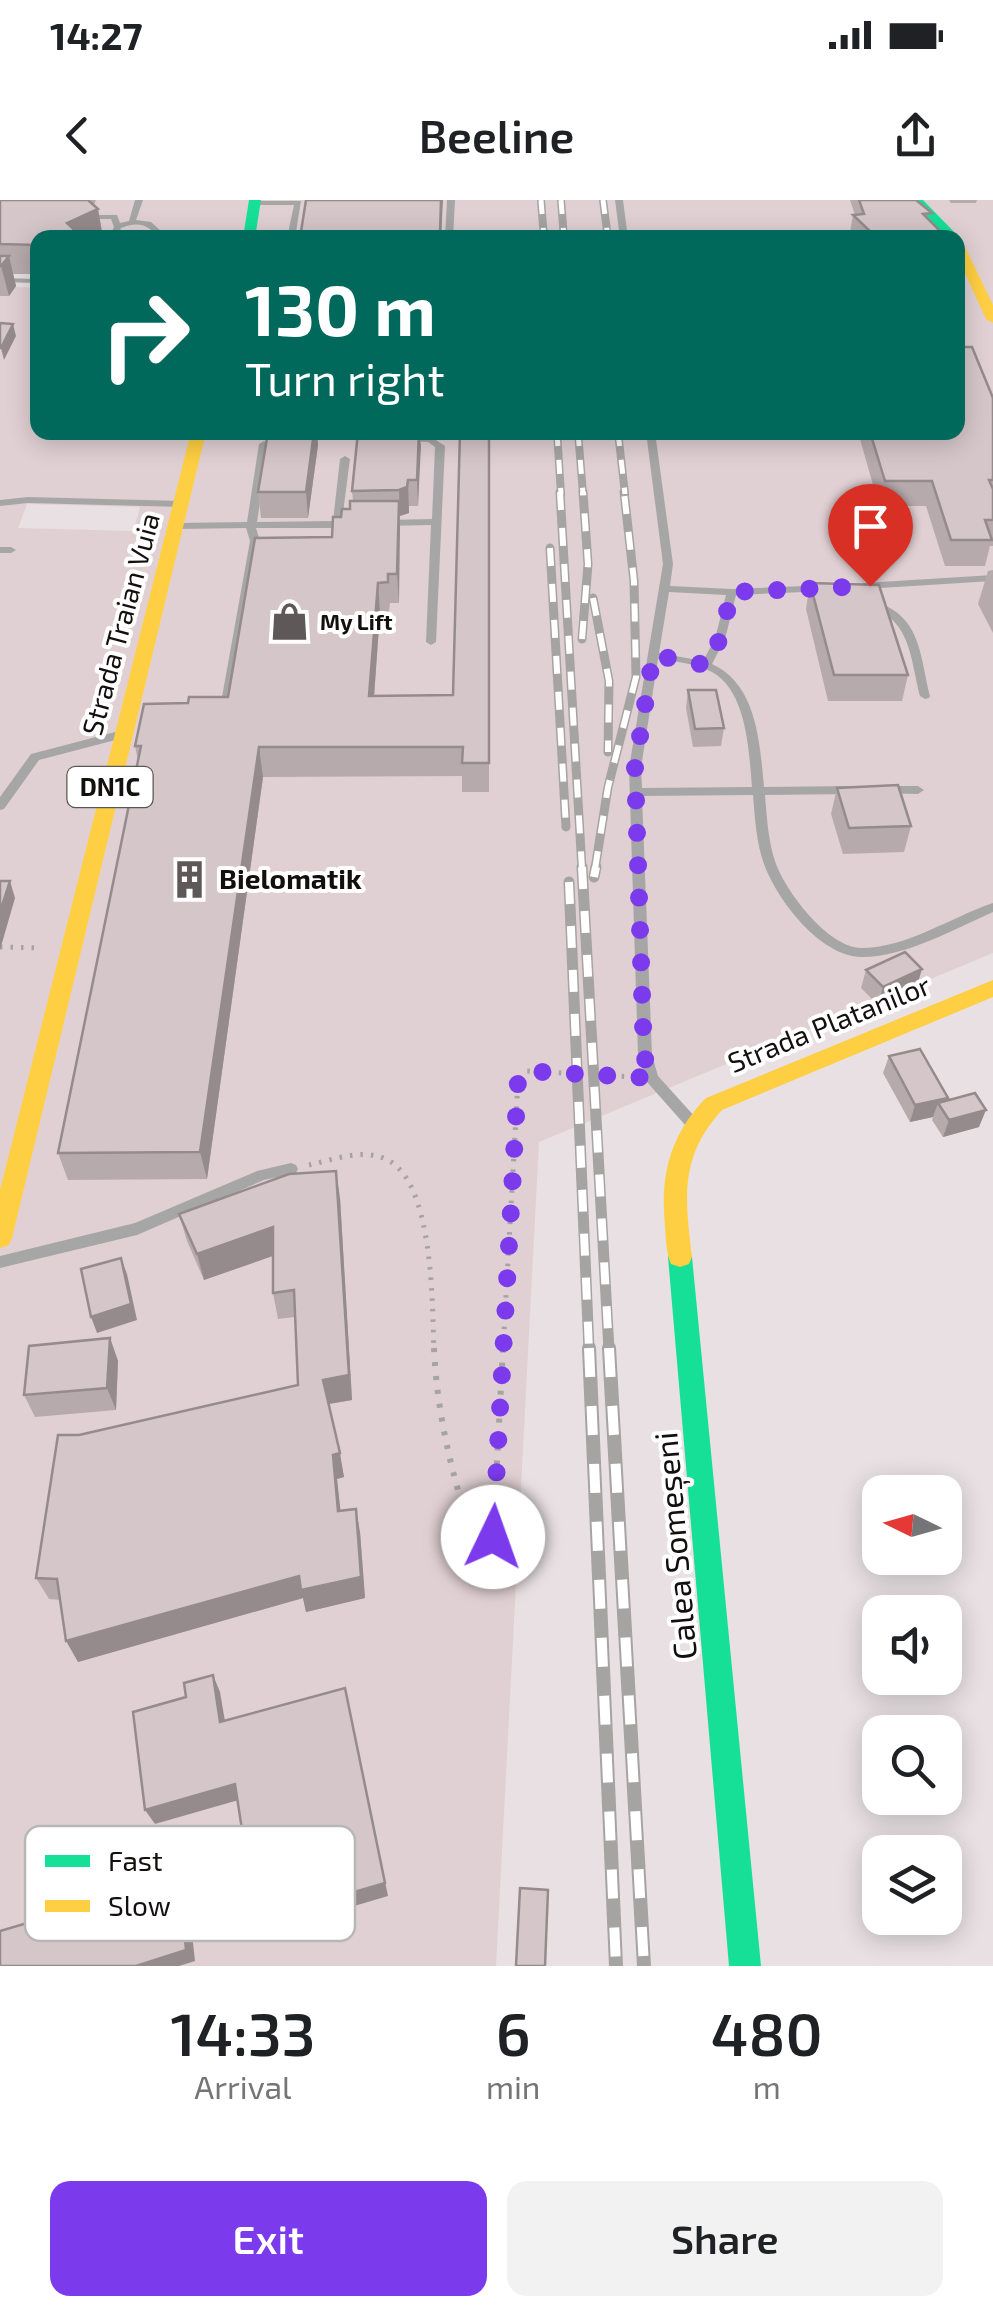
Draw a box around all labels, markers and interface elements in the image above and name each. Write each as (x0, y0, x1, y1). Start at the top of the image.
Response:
text: 14:27 (50, 12, 143, 58)
icon: back (50, 108, 105, 163)
text: Beeline (419, 108, 574, 162)
icon: share (888, 108, 943, 163)
text: 130 m (245, 266, 436, 350)
icon: right (80, 270, 210, 400)
text: Turn right (245, 351, 445, 405)
pin (828, 484, 913, 587)
icon: arrive (843, 499, 898, 554)
street label: Strada Traian Vuia (74, 509, 166, 739)
shop icon: My Lift (269, 601, 311, 643)
place label: My Lift (320, 608, 393, 635)
road number: DN1C (68, 767, 152, 807)
building icon: Bielomatik (168, 858, 210, 900)
place label: Bielomatik (219, 861, 362, 895)
street label: Strada Platanilor (722, 967, 935, 1079)
street label: Calea Someșeni (645, 1430, 706, 1662)
north arrow (862, 1475, 962, 1575)
map controls (862, 1475, 962, 1935)
position arrow (441, 1485, 545, 1589)
button: sound (862, 1595, 962, 1695)
button: search (862, 1715, 962, 1815)
legend (25, 1826, 355, 1941)
button: layers (862, 1835, 962, 1935)
text: Fast (108, 1843, 163, 1877)
text: Slow (108, 1888, 171, 1922)
text: 14:33 (170, 1996, 315, 2068)
text: 6 (496, 1996, 531, 2068)
text: 480 (711, 1996, 823, 2068)
text: Arrival (194, 2067, 292, 2105)
text: min (486, 2067, 540, 2105)
text: m (753, 2067, 781, 2105)
button: Exit (50, 2181, 487, 2296)
button: Share (507, 2181, 943, 2296)

